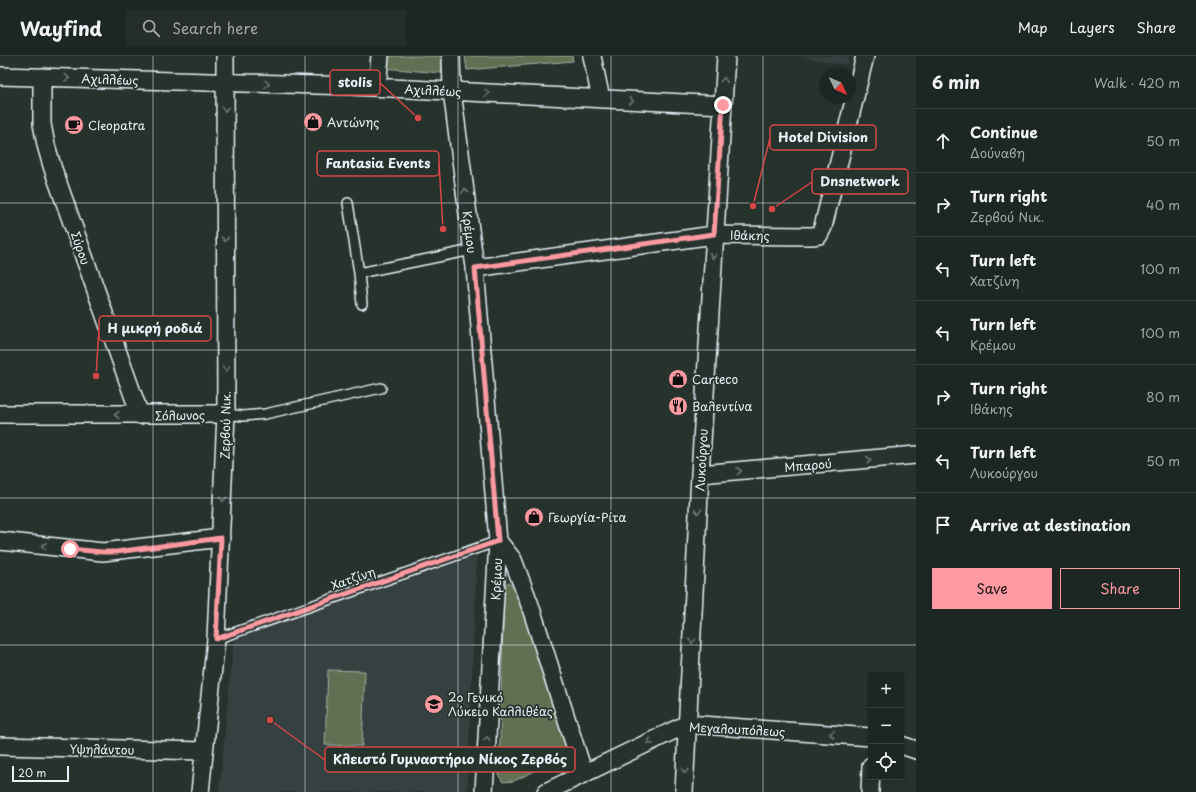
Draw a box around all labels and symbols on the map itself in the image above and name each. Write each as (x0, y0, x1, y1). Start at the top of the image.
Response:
north arrow (820, 68, 856, 104)
street label: Αχιλλέως (81, 69, 139, 89)
callout: stolis (330, 70, 380, 95)
text: stolis (338, 72, 372, 91)
one-way arrow (64, 74, 70, 82)
one-way arrow (720, 77, 729, 83)
one-way arrow (264, 79, 270, 88)
street label: Αχιλλέως (404, 80, 462, 100)
one-way arrow (484, 89, 490, 98)
one-way arrow (628, 96, 634, 105)
route end (714, 96, 732, 114)
one-way arrow (221, 106, 229, 112)
shop icon: Αντώνης (302, 111, 324, 133)
place label: Αντώνης (327, 113, 379, 131)
cafe icon: Cleopatra (63, 114, 85, 136)
place label: Cleopatra (88, 116, 146, 134)
callout: Hotel Division (770, 125, 876, 150)
text: Hotel Division (778, 127, 868, 146)
callout: Fantasia Events (317, 151, 439, 176)
text: Fantasia Events (325, 153, 431, 172)
callout: Dnsnetwork (812, 169, 908, 194)
text: Dnsnetwork (820, 171, 900, 190)
one-way arrow (461, 188, 470, 194)
street label: Κρέμου (458, 210, 482, 254)
street label: Ιθάκης (730, 226, 770, 244)
street label: Σύρου (67, 229, 95, 267)
one-way arrow (221, 236, 229, 242)
one-way arrow (709, 252, 718, 259)
callout: Η μικρή ροδιά (99, 316, 211, 341)
text: Η μικρή ροδιά (108, 318, 203, 337)
one-way arrow (222, 366, 230, 372)
shop icon: Carteco (667, 368, 689, 390)
place label: Carteco (692, 370, 739, 388)
street label: Ζερβού Νικ. (215, 390, 235, 460)
restaurant icon: Βαλεντίνα (667, 395, 689, 417)
place label: Βαλεντίνα (692, 397, 752, 415)
street label: Σόλωνος (155, 406, 205, 424)
one-way arrow (114, 411, 120, 419)
street label: Λυκούργου (690, 428, 712, 492)
street label: Μπαρού (784, 454, 833, 476)
one-way arrow (866, 455, 872, 464)
one-way arrow (736, 466, 742, 475)
one-way arrow (219, 496, 227, 502)
shop icon: Γεωργία-Ρίτα (523, 506, 545, 528)
place label: Γεωργία-Ρίτα (548, 508, 627, 526)
one-way arrow (694, 508, 703, 514)
route start (61, 540, 79, 558)
one-way arrow (41, 542, 47, 551)
street label: Κρέμου (486, 557, 506, 601)
street label: Χατζίνη (328, 562, 378, 594)
one-way arrow (687, 638, 696, 644)
place label: 2ο Γενικό Λύκειο Καλλιθέας (448, 688, 553, 720)
school or university icon: 2ο Γενικό Λύκειο Καλλιθέας (423, 693, 445, 715)
street label: Μεγαλουπόλεως (688, 717, 786, 741)
one-way arrow (829, 729, 835, 738)
one-way arrow (482, 736, 491, 742)
one-way arrow (647, 737, 655, 745)
street label: Υψηλάντου (69, 739, 135, 759)
callout: Κλειστό Γυμναστήριο Νίκος Ζερβός (325, 747, 575, 772)
text: Κλειστό Γυμναστήριο Νίκος Ζερβός (333, 749, 567, 768)
scale bar (12, 764, 69, 783)
one-way arrow (681, 768, 689, 774)

